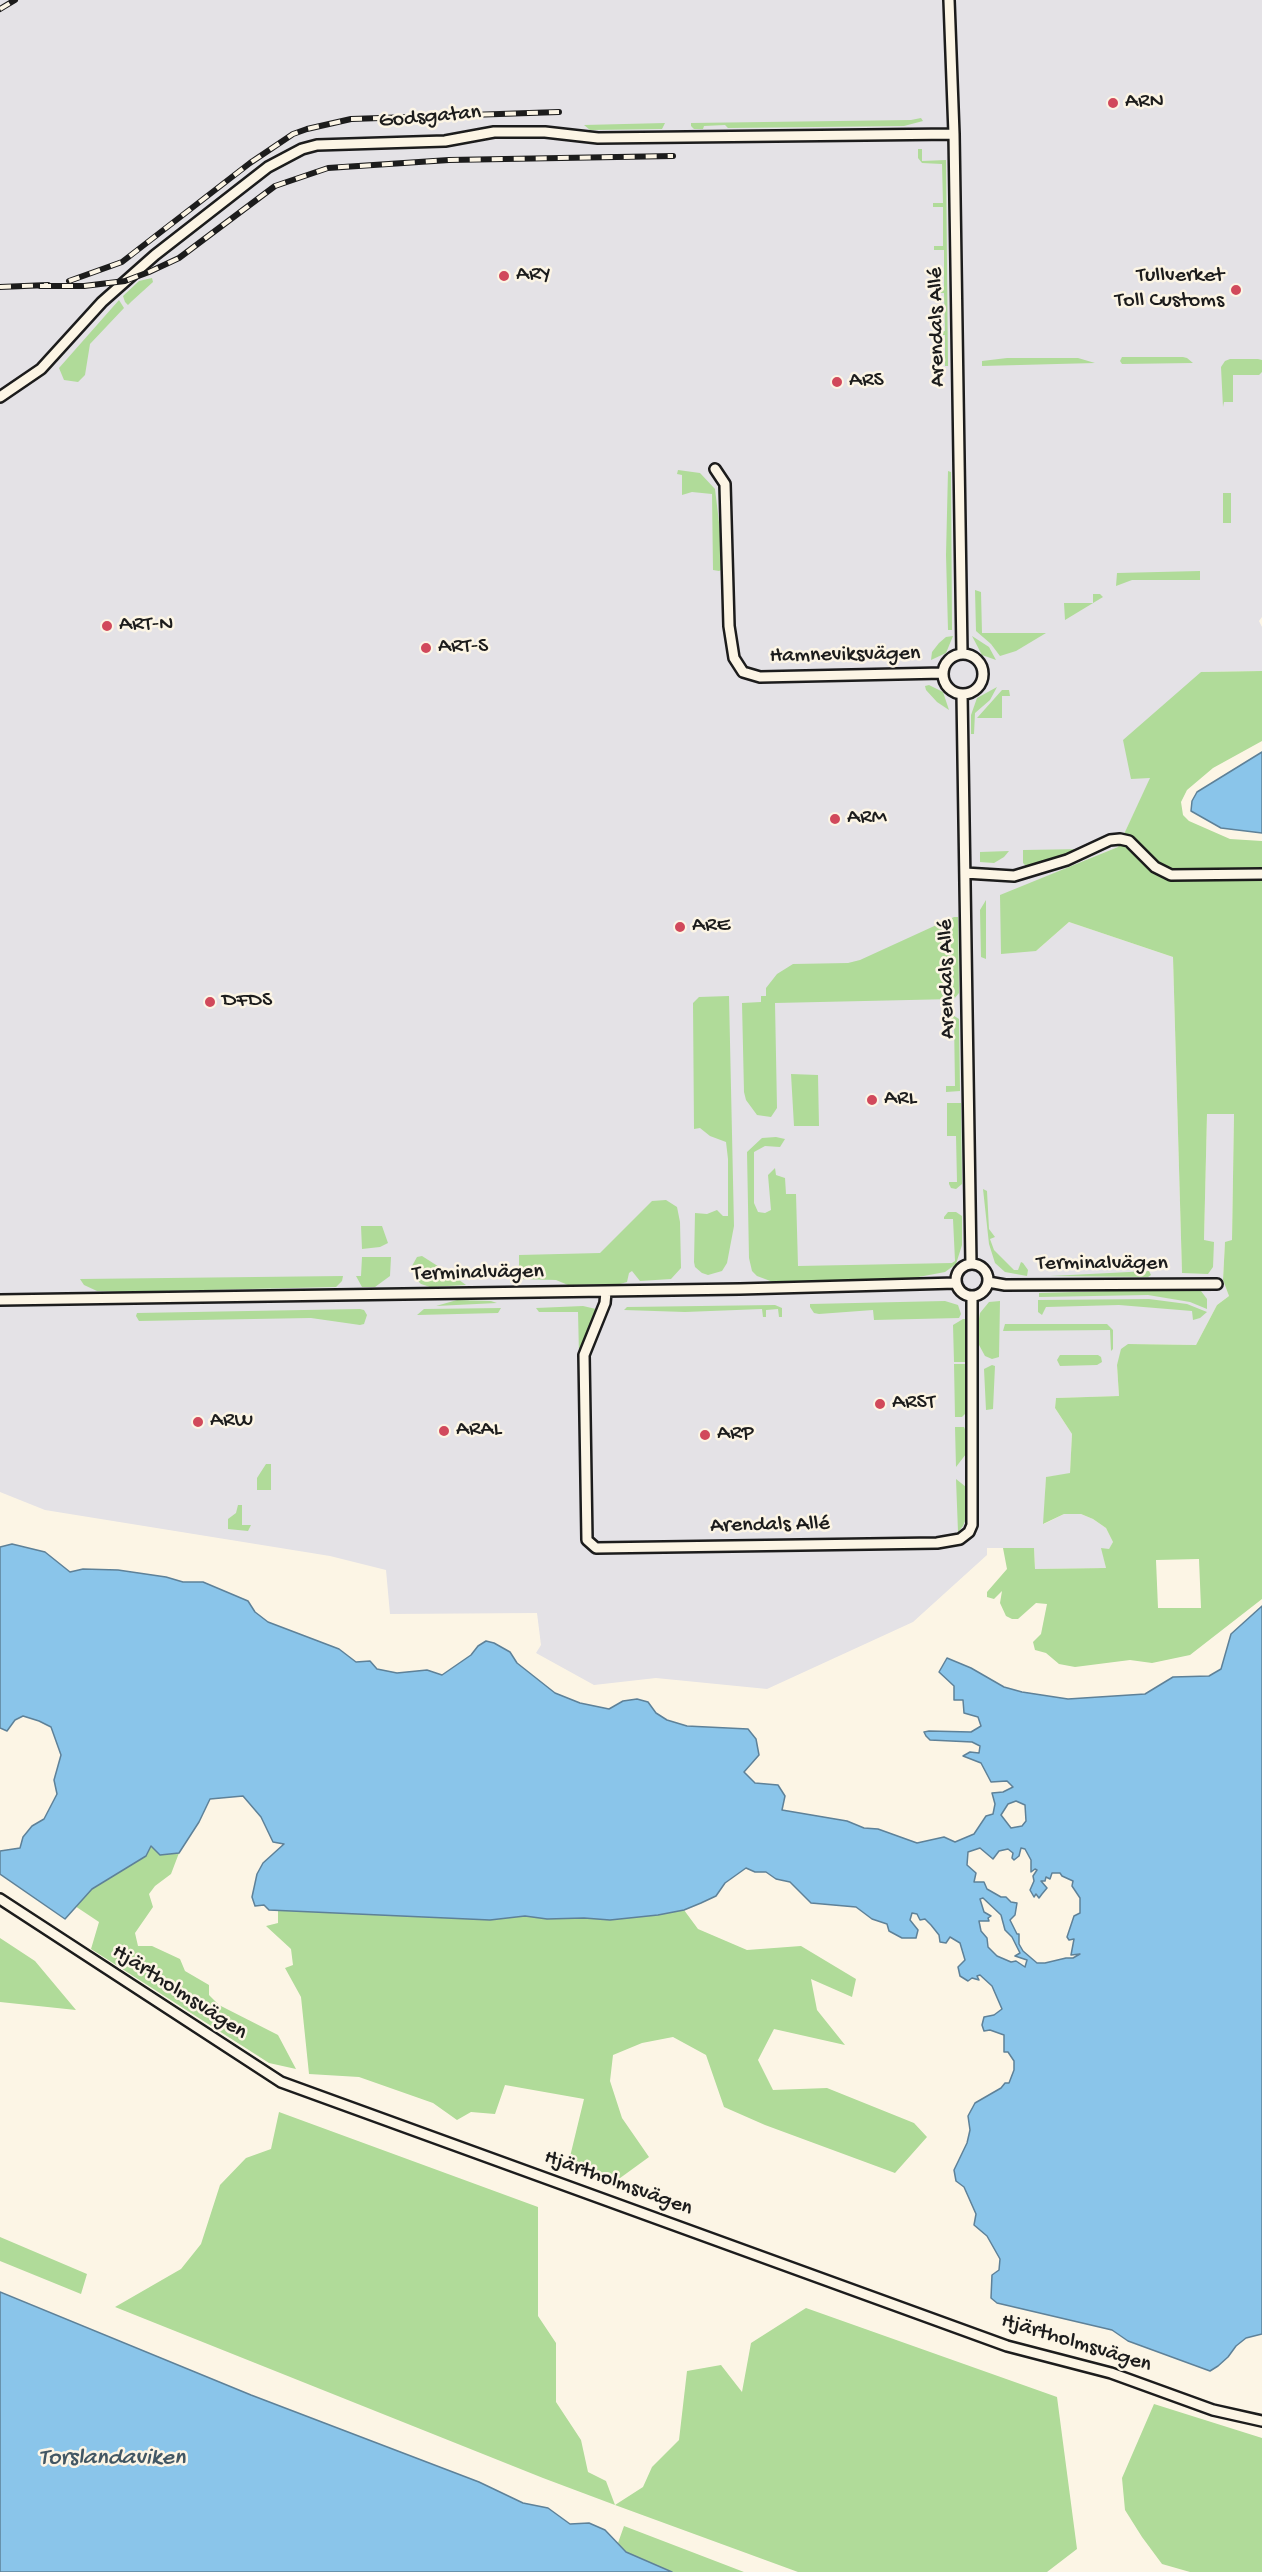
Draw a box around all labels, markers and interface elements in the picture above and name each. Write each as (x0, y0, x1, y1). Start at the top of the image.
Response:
place label: ARN (1125, 90, 1164, 116)
marker: ARN (1106, 96, 1120, 110)
street label: Godsgatan (378, 100, 482, 136)
place label: ARY (516, 263, 551, 289)
place label: Tullverket Toll Customs (1115, 264, 1224, 316)
street label: Arendals Allé (924, 267, 952, 387)
marker: ARY (497, 269, 511, 283)
marker: Tullverket Toll Customs (1229, 283, 1243, 297)
place label: ARS (849, 369, 884, 395)
marker: ARS (830, 375, 844, 389)
place label: ART-N (119, 613, 173, 639)
marker: ART-N (100, 619, 114, 633)
place label: ART-S (438, 635, 488, 661)
marker: ART-S (419, 641, 433, 655)
street label: Hamneviksvägen (769, 641, 921, 671)
place label: ARM (847, 806, 887, 832)
marker: ARM (828, 812, 842, 826)
place label: ARE (692, 914, 730, 940)
street label: Arendals Allé (934, 919, 962, 1039)
marker: ARE (673, 920, 687, 934)
place label: DFDS (222, 989, 272, 1015)
marker: DFDS (203, 995, 217, 1009)
place label: ARL (884, 1087, 917, 1113)
marker: ARL (865, 1093, 879, 1107)
street label: Terminalvägen (1036, 1252, 1168, 1278)
street label: Terminalvägen (412, 1260, 544, 1288)
place label: ARST (892, 1391, 935, 1417)
marker: ARST (873, 1397, 887, 1411)
place label: ARW (210, 1409, 253, 1435)
marker: ARW (191, 1415, 205, 1429)
place label: ARAL (456, 1418, 502, 1444)
place label: ARP (717, 1422, 754, 1448)
marker: ARAL (437, 1424, 451, 1438)
marker: ARP (698, 1428, 712, 1442)
street label: Arendals Allé (710, 1512, 830, 1540)
street label: Hjärtholmsvägen (106, 1939, 252, 2047)
street label: Hjärtholmsvägen (540, 2145, 696, 2223)
street label: Hjärtholmsvägen (998, 2309, 1154, 2379)
water label: Torslandaviken (39, 2445, 185, 2473)

